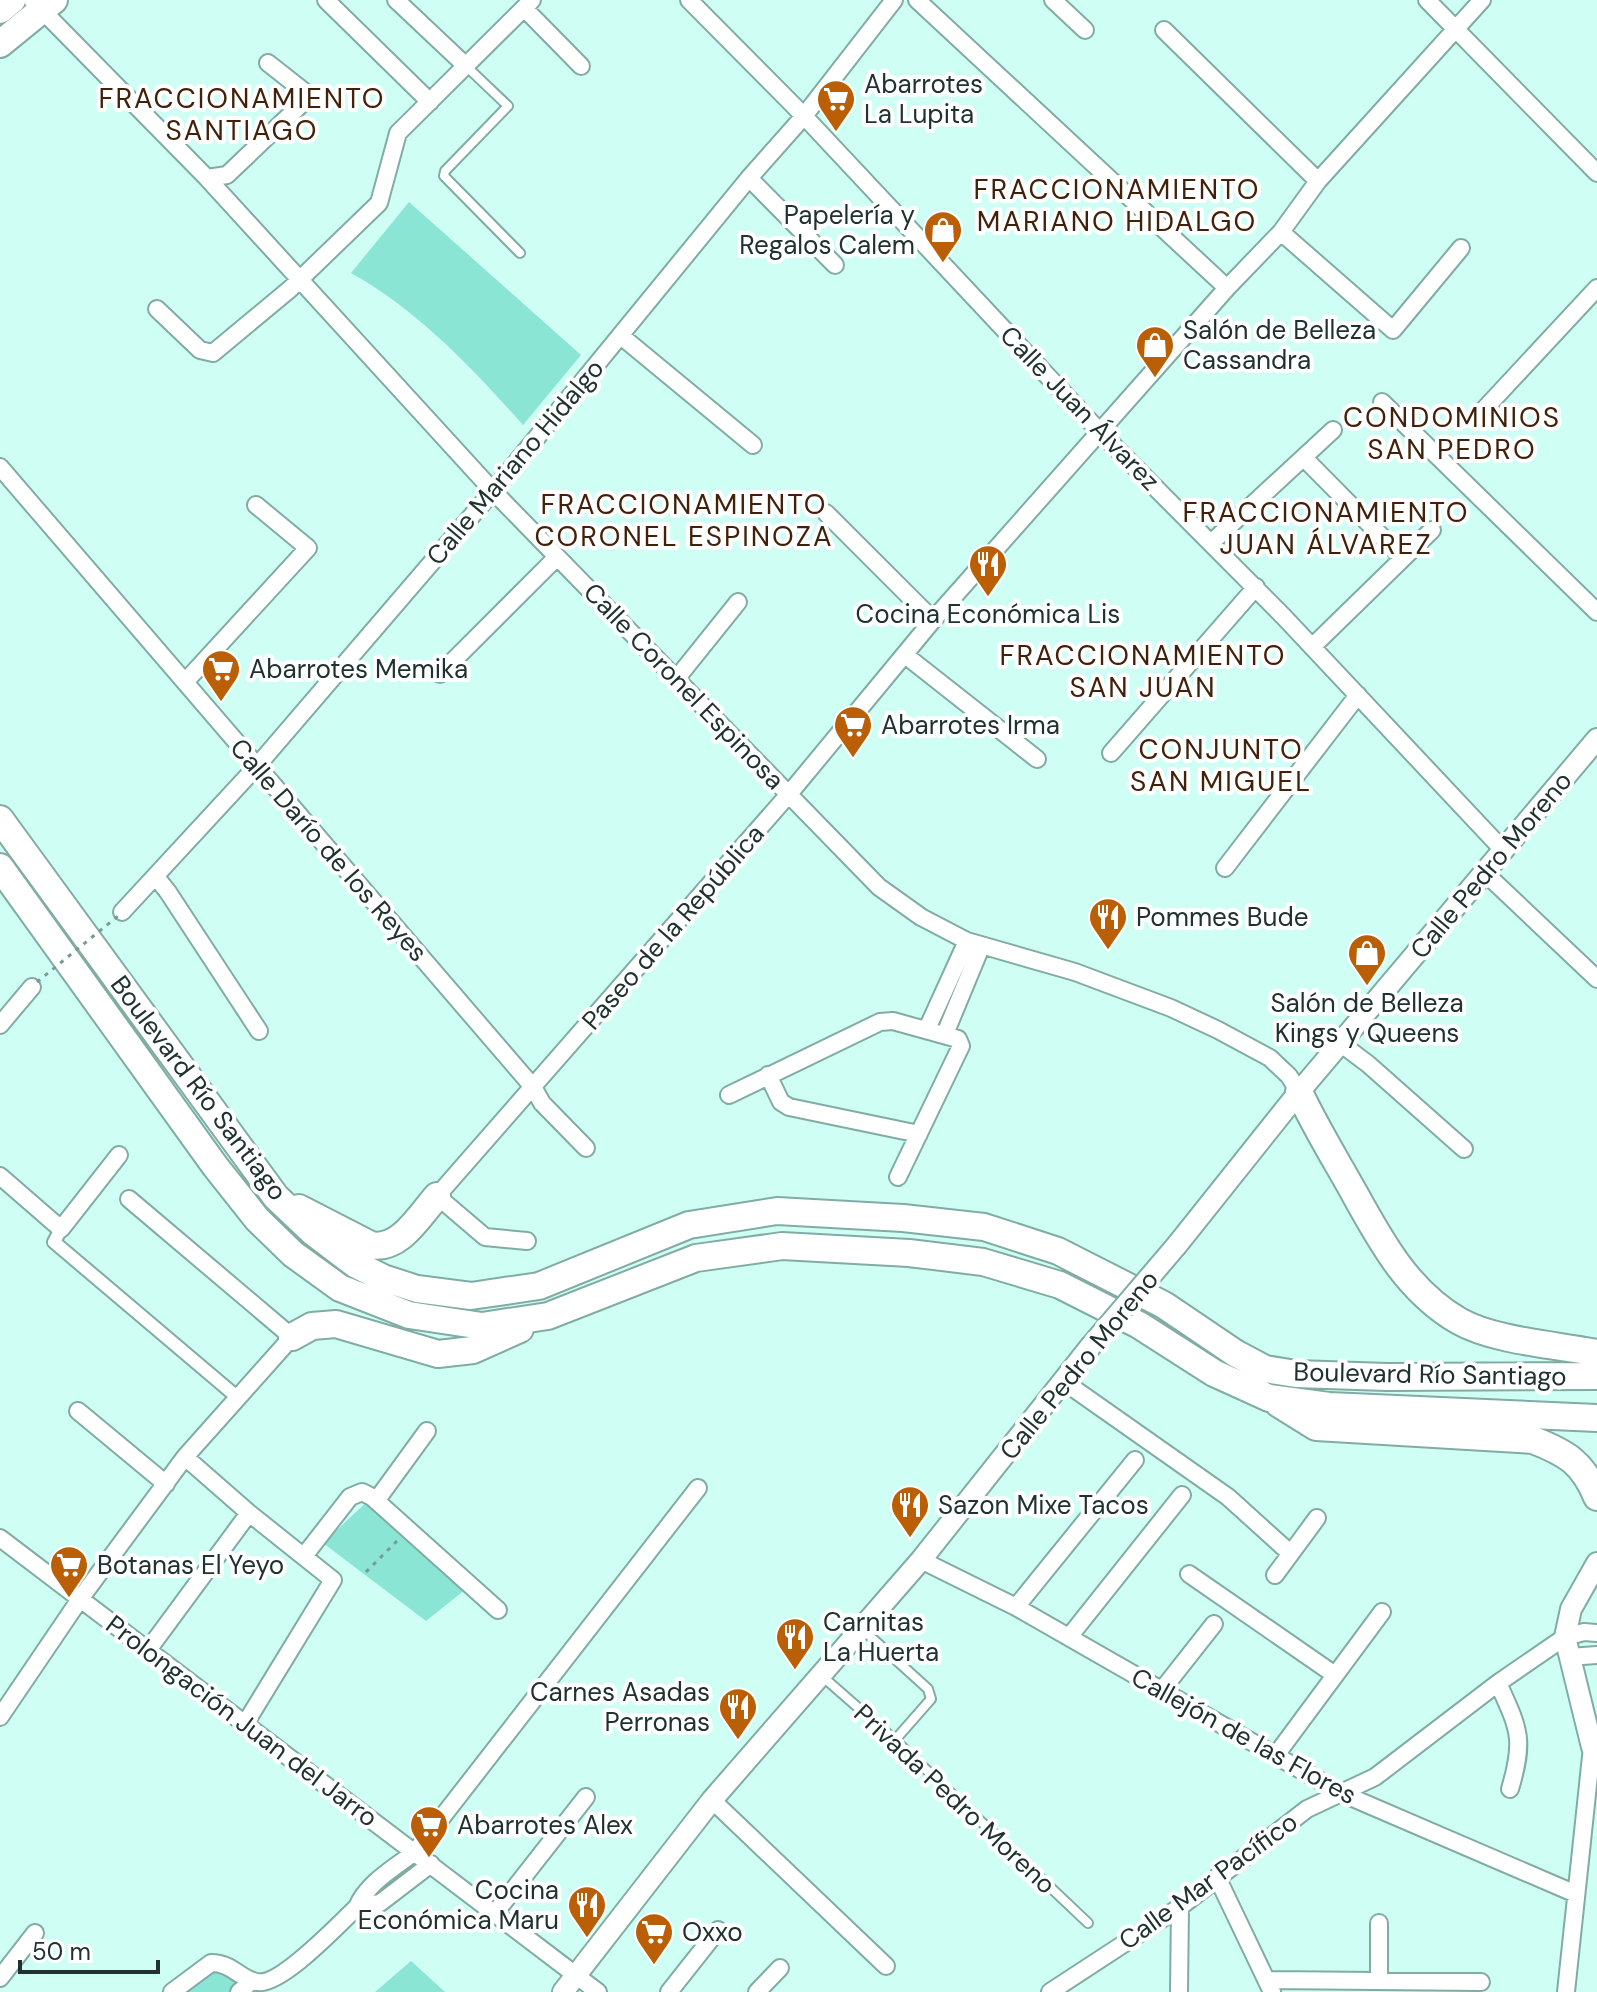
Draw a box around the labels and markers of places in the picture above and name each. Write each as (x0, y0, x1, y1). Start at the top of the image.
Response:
place label: Abarrotes La Lupita (864, 67, 983, 131)
supermarket icon: Abarrotes La Lupita (815, 78, 857, 133)
place label: Papelería y Regalos Calem (739, 198, 915, 262)
shop icon: Papelería y Regalos Calem (922, 209, 964, 264)
place label: Salón de Belleza Cassandra (1183, 313, 1376, 377)
shop icon: Salón de Belleza Cassandra (1134, 324, 1176, 379)
restaurant icon: Cocina Económica Lis (967, 543, 1009, 598)
place label: Cocina Económica Lis (856, 597, 1120, 631)
supermarket icon: Abarrotes Memika (200, 648, 242, 703)
place label: Abarrotes Memika (249, 652, 468, 686)
supermarket icon: Abarrotes Irma (832, 704, 874, 759)
place label: Abarrotes Irma (881, 708, 1060, 742)
restaurant icon: Pommes Bude (1087, 896, 1129, 951)
place label: Pommes Bude (1136, 900, 1308, 934)
shop icon: Salón de Belleza Kings y Queens (1346, 932, 1388, 987)
place label: Salón de Belleza Kings y Queens (1270, 986, 1464, 1050)
restaurant icon: Sazon Mixe Tacos (889, 1484, 931, 1539)
place label: Sazon Mixe Tacos (938, 1488, 1149, 1522)
supermarket icon: Botanas El Yeyo (48, 1544, 90, 1599)
place label: Botanas El Yeyo (97, 1548, 284, 1582)
place label: Carnitas La Huerta (823, 1605, 939, 1669)
restaurant icon: Carnitas La Huerta (774, 1616, 816, 1671)
place label: Carnes Asadas Perronas (530, 1675, 710, 1739)
restaurant icon: Carnes Asadas Perronas (717, 1686, 759, 1741)
supermarket icon: Abarrotes Alex (408, 1804, 450, 1859)
place label: Abarrotes Alex (457, 1808, 633, 1842)
place label: Cocina Económica Maru (358, 1873, 559, 1937)
restaurant icon: Cocina Económica Maru (566, 1884, 608, 1939)
supermarket icon: Oxxo (633, 1911, 675, 1966)
place label: Oxxo (682, 1915, 743, 1949)

